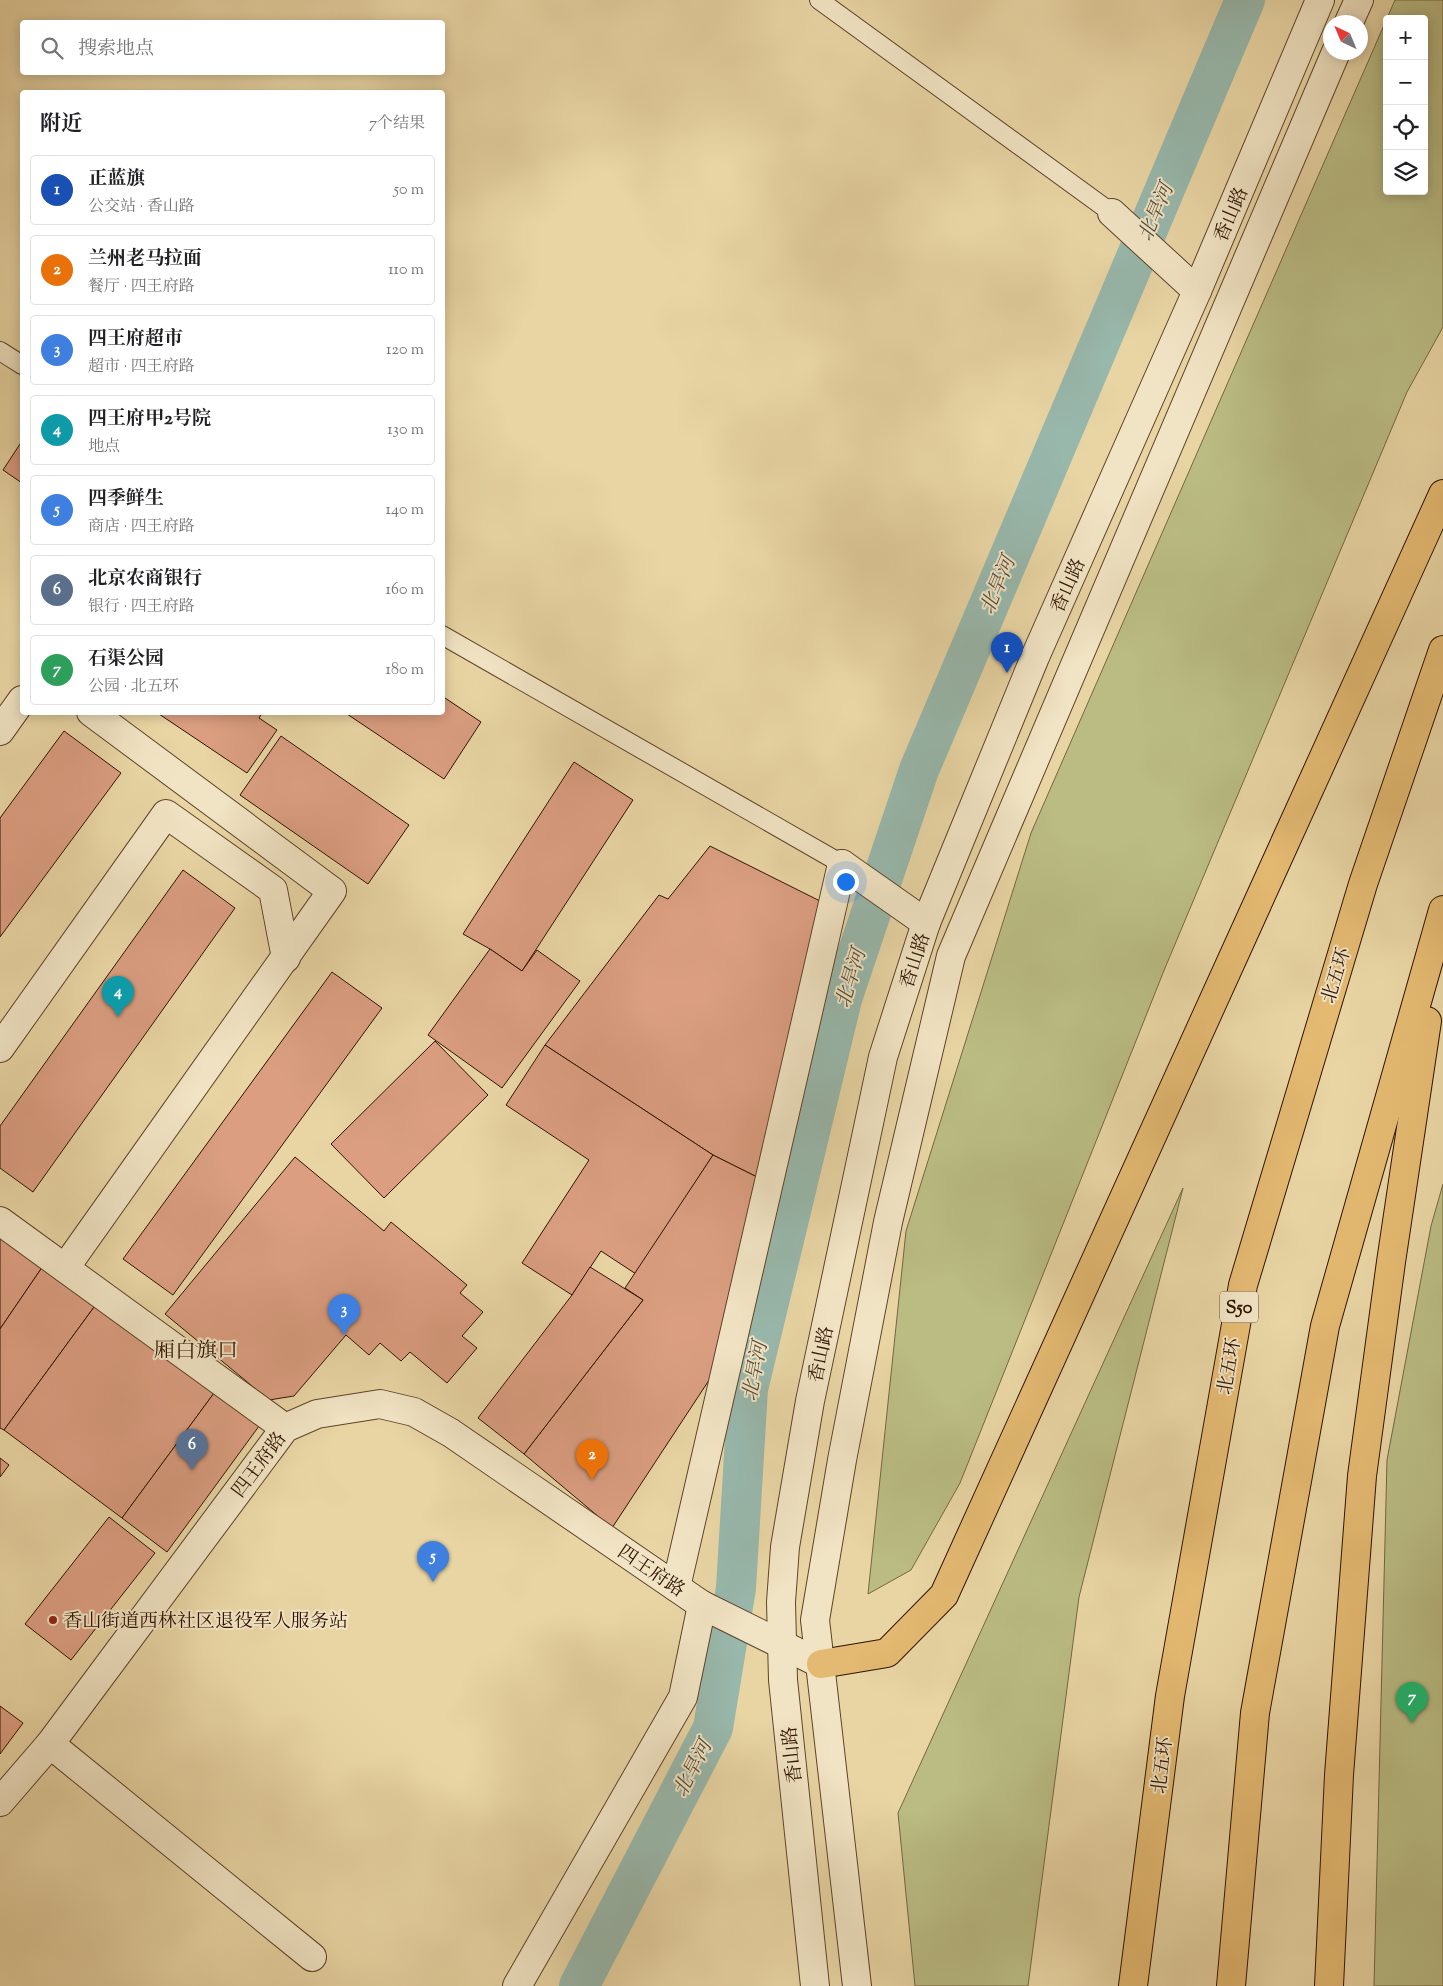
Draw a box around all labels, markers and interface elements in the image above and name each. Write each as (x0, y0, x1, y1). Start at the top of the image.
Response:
north arrow (1323, 15, 1368, 60)
map controls (1383, 15, 1428, 195)
button: + (1383, 15, 1428, 60)
search box (20, 20, 445, 75)
icon: search (38, 34, 66, 62)
text: 搜索地点 (78, 36, 154, 63)
button: − (1383, 60, 1428, 105)
button: locate (1383, 105, 1428, 150)
text: 附近 (40, 110, 82, 140)
text: 7个结果 (369, 113, 425, 136)
button: layers (1383, 150, 1428, 195)
text: 正蓝旗 (88, 166, 145, 193)
water label: 北旱河 (1132, 177, 1184, 246)
text: 1 (54, 179, 60, 202)
text: 50 m (393, 179, 424, 202)
street label: 香山路 (1209, 183, 1256, 246)
text: 公交站 · 香山路 (88, 196, 195, 219)
text: 兰州老马拉面 (88, 246, 202, 273)
text: 2 (53, 259, 61, 282)
text: 110 m (388, 259, 424, 282)
text: 餐厅 · 四王府路 (88, 276, 195, 299)
text: 四王府超市 (88, 326, 183, 353)
text: 3 (54, 339, 60, 362)
text: 120 m (386, 339, 424, 362)
text: 超市 · 四王府路 (88, 356, 195, 379)
text: 四王府甲2号院 (88, 406, 211, 433)
text: 4 (53, 419, 61, 442)
text: 130 m (387, 419, 424, 442)
text: 地点 (88, 436, 120, 459)
text: 四季鲜生 (88, 486, 164, 513)
text: 5 (54, 499, 60, 522)
text: 140 m (386, 499, 424, 522)
text: 商店 · 四王府路 (88, 516, 195, 539)
water label: 北旱河 (974, 550, 1026, 619)
street label: 香山路 (1045, 554, 1093, 618)
text: 北京农商银行 (88, 566, 202, 593)
text: 6 (53, 579, 61, 602)
text: 160 m (386, 579, 424, 602)
text: 银行 · 四王府路 (88, 596, 195, 619)
pin: 1 (991, 632, 1023, 673)
text: 石渠公园 (88, 646, 164, 673)
text: 7 (53, 659, 61, 682)
text: 180 m (385, 659, 424, 682)
text: 公园 · 北五环 (88, 676, 179, 699)
your location (833, 869, 859, 895)
street label: 香山路 (895, 929, 938, 992)
water label: 北旱河 (830, 943, 876, 1012)
street label: 北五环 (1316, 945, 1359, 1007)
pin: 4 (102, 976, 134, 1017)
road number: S50 (1220, 1291, 1258, 1322)
pin: 3 (328, 1294, 360, 1335)
street label: 香山路 (803, 1324, 842, 1385)
water label: 北旱河 (736, 1336, 777, 1404)
street label: 北五环 (1212, 1336, 1249, 1397)
district label: 厢白旗口 (154, 1337, 238, 1367)
street label: 四王府路 (226, 1427, 294, 1504)
pin: 6 (176, 1429, 208, 1470)
pin: 2 (576, 1439, 608, 1480)
street label: 四王府路 (612, 1540, 690, 1605)
pin: 5 (417, 1541, 449, 1582)
place label: 香山街道西林社区退役军人服务站 (63, 1609, 348, 1636)
marker: 香山街道西林社区退役军人服务站 (47, 1614, 59, 1626)
pin: 7 (1396, 1682, 1428, 1723)
street label: 香山路 (777, 1725, 810, 1785)
water label: 北旱河 (668, 1733, 722, 1802)
street label: 北五环 (1147, 1735, 1180, 1795)

